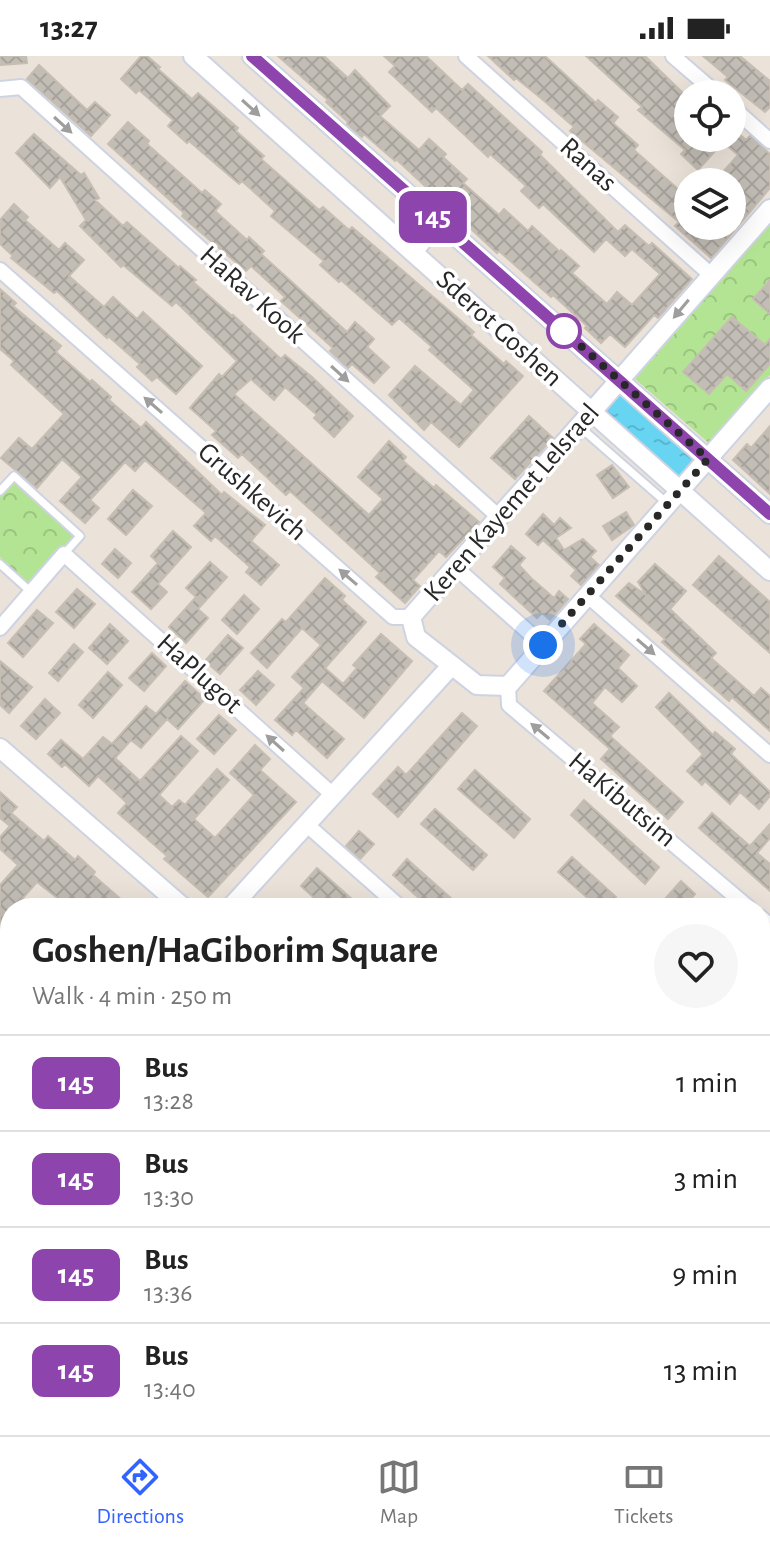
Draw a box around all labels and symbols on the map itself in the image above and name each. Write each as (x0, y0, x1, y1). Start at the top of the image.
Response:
one-way arrow (241, 99, 261, 116)
one-way arrow (53, 116, 73, 133)
street label: Ranas (554, 133, 622, 197)
line badge: 145 (387, 191, 479, 243)
street label: HaRav Kook (194, 241, 310, 349)
street label: Sderot Goshen (431, 266, 567, 392)
one-way arrow (673, 299, 690, 319)
unlabelled marker (547, 314, 581, 348)
one-way arrow (329, 365, 349, 382)
one-way arrow (144, 397, 164, 414)
street label: Keren Kayemet LeIsrael (419, 399, 605, 607)
street label: Grushkevich (192, 438, 312, 546)
one-way arrow (339, 569, 359, 586)
your location (523, 625, 563, 665)
street label: HaPlugot (151, 629, 247, 719)
one-way arrow (636, 637, 656, 655)
one-way arrow (530, 723, 550, 740)
one-way arrow (266, 734, 285, 752)
street label: HaKibutsim (563, 747, 681, 853)

